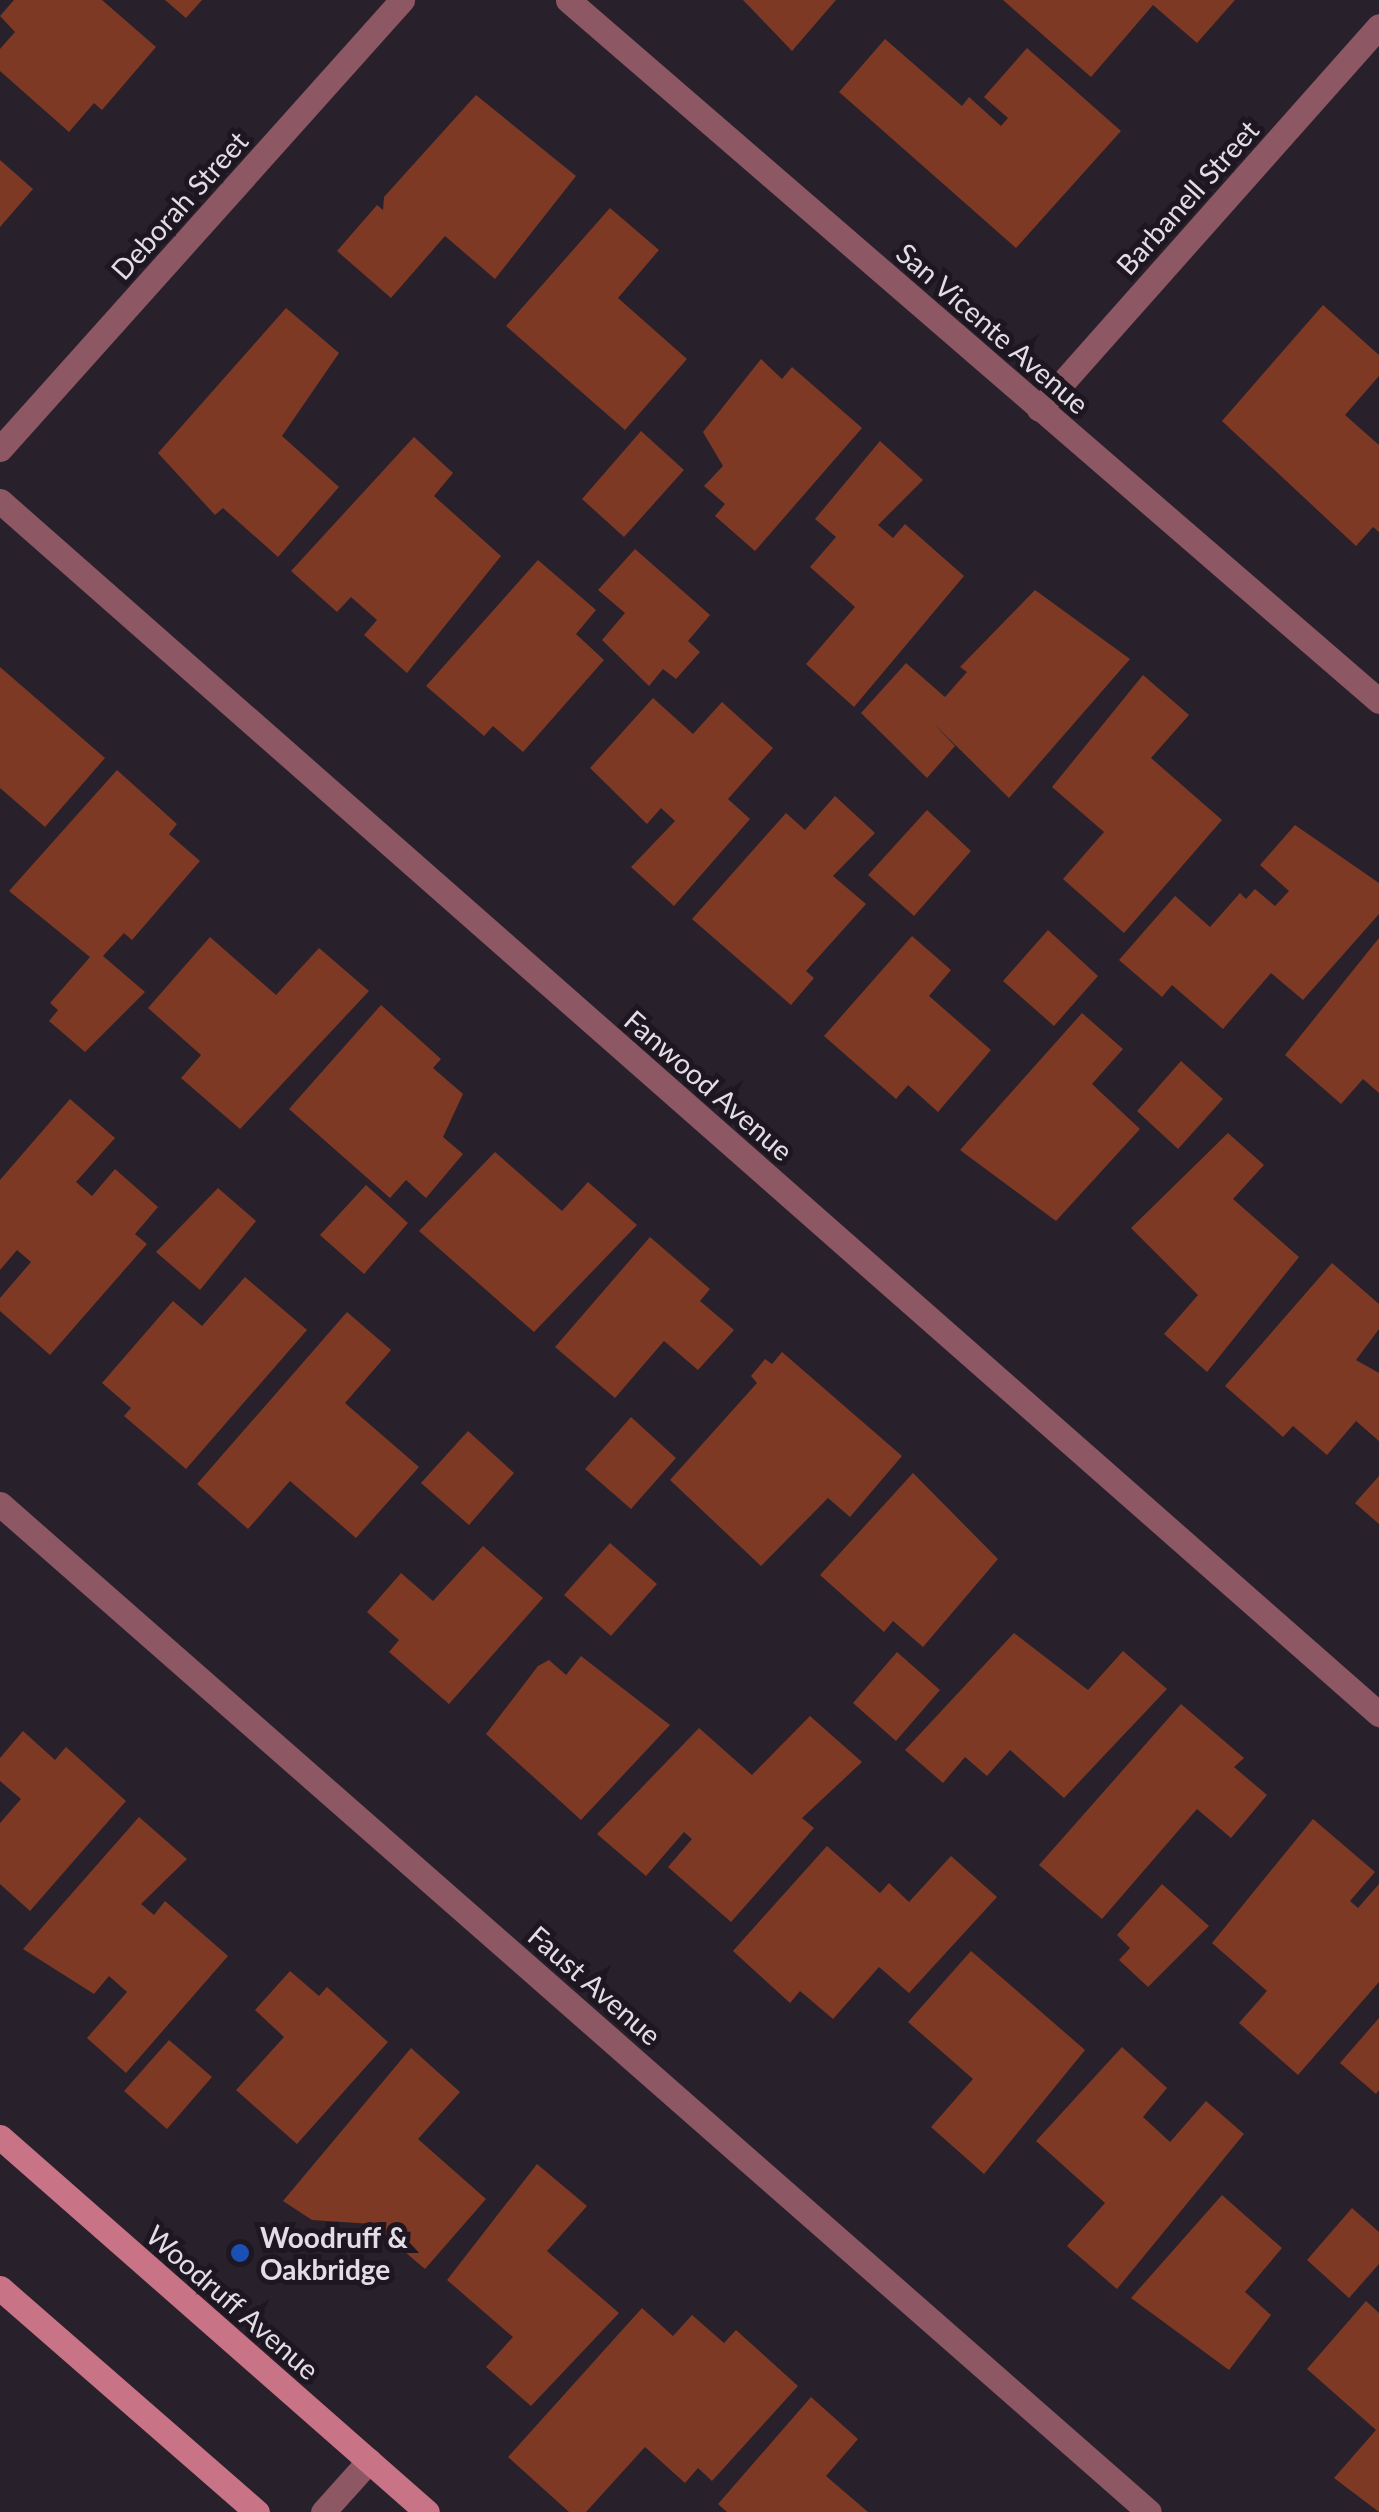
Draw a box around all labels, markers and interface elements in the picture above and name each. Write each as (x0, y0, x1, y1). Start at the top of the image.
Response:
street label: Barbanell Street (1109, 113, 1265, 281)
street label: Deborah Street (104, 124, 254, 286)
street label: San Vicente Avenue (889, 235, 1097, 421)
street label: Fanwood Avenue (618, 1003, 800, 1167)
street label: Faust Avenue (522, 1918, 668, 2052)
street label: Woodruff Avenue (139, 2217, 327, 2387)
place label: Woodruff & Oakbridge (260, 2220, 408, 2286)
marker: Woodruff & Oakbridge (229, 2242, 251, 2264)

